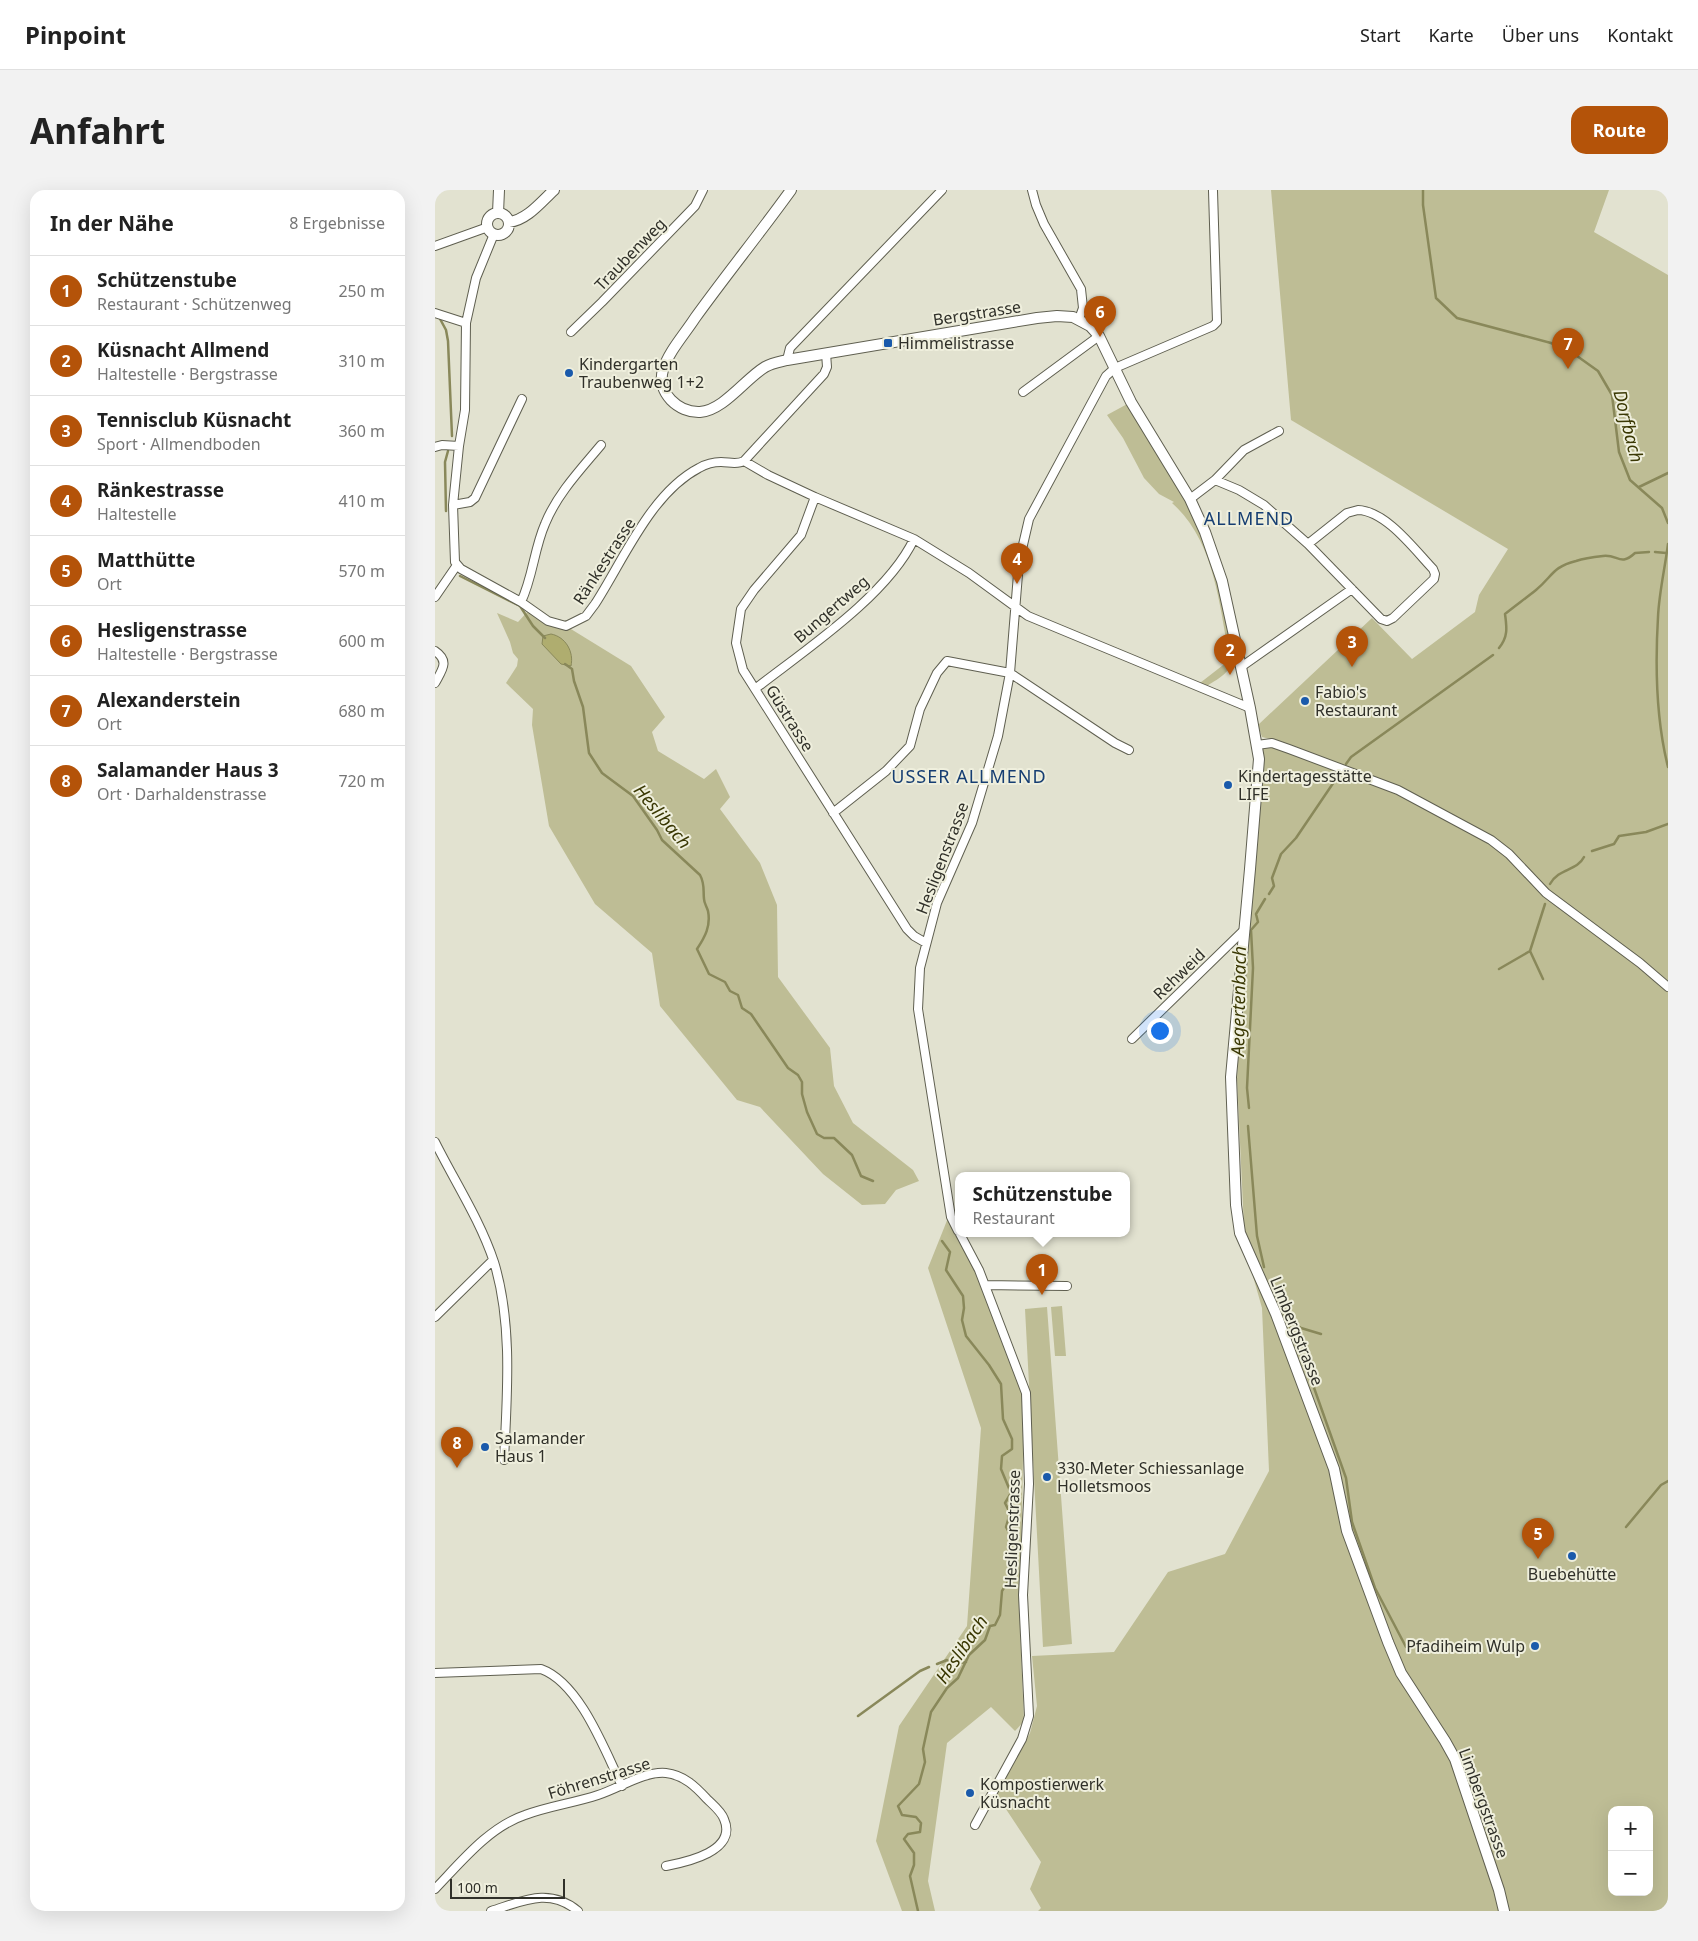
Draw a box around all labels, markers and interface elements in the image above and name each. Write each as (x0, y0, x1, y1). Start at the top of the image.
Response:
text: Pinpoint (25, 18, 126, 51)
text: Start (1360, 23, 1400, 47)
text: Karte (1428, 23, 1474, 47)
text: Über uns (1502, 23, 1579, 47)
text: Kontakt (1607, 23, 1673, 47)
button: Route (1571, 106, 1668, 154)
text: Anfahrt (30, 107, 165, 154)
text: In der Nähe (50, 209, 174, 237)
text: 8 Ergebnisse (289, 212, 385, 234)
street label: Traubenweg (590, 213, 670, 295)
text: Schützenstube (97, 267, 237, 293)
text: 1 (61, 280, 71, 302)
text: 250 m (338, 280, 385, 302)
text: Restaurant · Schützenweg (97, 293, 292, 315)
street label: Bergstrasse (931, 295, 1023, 331)
pin: 6 (1084, 296, 1116, 337)
pin: 7 (1552, 328, 1584, 369)
place label: Himmelistrasse (898, 332, 1014, 354)
text: Küsnacht Allmend (97, 337, 269, 363)
marker: Himmelistrasse (882, 337, 894, 349)
text: 2 (61, 350, 71, 372)
text: 310 m (338, 350, 385, 372)
place label: Kindergarten Traubenweg 1+2 (579, 353, 704, 393)
text: Haltestelle · Bergstrasse (97, 363, 278, 385)
marker: Kindergarten Traubenweg 1+2 (563, 367, 575, 379)
water label: Dorfbach (1608, 387, 1650, 465)
text: Tennisclub Küsnacht (97, 407, 291, 433)
text: 3 (61, 420, 71, 442)
text: 360 m (338, 420, 385, 442)
text: Sport · Allmendboden (97, 433, 261, 455)
text: Ränkestrasse (97, 477, 224, 503)
text: 4 (61, 490, 71, 512)
text: 410 m (338, 490, 385, 512)
text: Haltestelle (97, 503, 177, 525)
district label: ALLMEND (1204, 506, 1294, 530)
street label: Ränkestrasse (568, 513, 640, 609)
pin: 4 (1001, 543, 1033, 584)
text: Matthütte (97, 547, 195, 573)
text: 5 (61, 560, 71, 582)
text: 570 m (338, 560, 385, 582)
street label: Bungertweg (789, 570, 873, 648)
text: Ort (97, 573, 122, 595)
text: Hesligenstrasse (97, 617, 247, 643)
pin: 3 (1336, 626, 1368, 667)
text: 6 (61, 630, 71, 652)
text: 600 m (338, 630, 385, 652)
pin: 2 (1214, 634, 1246, 675)
text: Haltestelle · Bergstrasse (97, 643, 278, 665)
street label: Güstrasse (761, 681, 819, 755)
place label: Fabio's Restaurant (1315, 681, 1397, 721)
text: Alexanderstein (97, 687, 241, 713)
marker: Fabio's Restaurant (1299, 695, 1311, 707)
text: 7 (61, 700, 71, 722)
text: 680 m (338, 700, 385, 722)
text: Ort (97, 713, 122, 735)
text: Salamander Haus 3 (97, 757, 279, 783)
district label: USSER ALLMEND (891, 764, 1047, 788)
place label: Kindertagesstätte LIFE (1238, 765, 1372, 805)
text: 8 (61, 770, 71, 792)
text: 720 m (338, 770, 385, 792)
water label: Heslibach (629, 779, 697, 853)
marker: Kindertagesstätte LIFE (1222, 779, 1234, 791)
text: Ort · Darhaldenstrasse (97, 783, 267, 805)
street label: Hesligenstrasse (910, 799, 974, 917)
street label: Rehweid (1148, 944, 1210, 1004)
water label: Aegertenbach (1225, 946, 1251, 1058)
your location (1147, 1018, 1173, 1044)
popup (955, 1172, 1130, 1237)
text: Schützenstube (973, 1181, 1112, 1207)
text: Restaurant (973, 1207, 1055, 1229)
pin: 1 (1026, 1254, 1058, 1295)
street label: Limbergstrasse (1265, 1273, 1329, 1389)
pin: 8 (441, 1427, 473, 1468)
place label: Salamander Haus 1 (495, 1427, 586, 1467)
marker: Salamander Haus 1 (479, 1441, 491, 1453)
place label: 330-Meter Schiessanlage Holletsmoos (1057, 1457, 1244, 1497)
street label: Hesligenstrasse (999, 1469, 1025, 1589)
marker: 330-Meter Schiessanlage Holletsmoos (1041, 1471, 1053, 1483)
pin: 5 (1522, 1518, 1554, 1559)
marker: Buebehütte (1566, 1550, 1578, 1562)
place label: Buebehütte (1528, 1563, 1616, 1585)
water label: Heslibach (929, 1610, 993, 1688)
place label: Pfadiheim Wulp (1406, 1635, 1525, 1657)
marker: Pfadiheim Wulp (1529, 1640, 1541, 1652)
street label: Limbergstrasse (1454, 1745, 1514, 1861)
street label: Föhrenstrasse (545, 1752, 653, 1804)
place label: Kompostierwerk Küsnacht (980, 1773, 1104, 1813)
marker: Kompostierwerk Küsnacht (964, 1787, 976, 1799)
map controls (1608, 1806, 1653, 1896)
button: + (1608, 1806, 1653, 1851)
button: − (1608, 1851, 1653, 1896)
scale bar (450, 1876, 565, 1899)
text: 100 m (457, 1878, 498, 1897)

